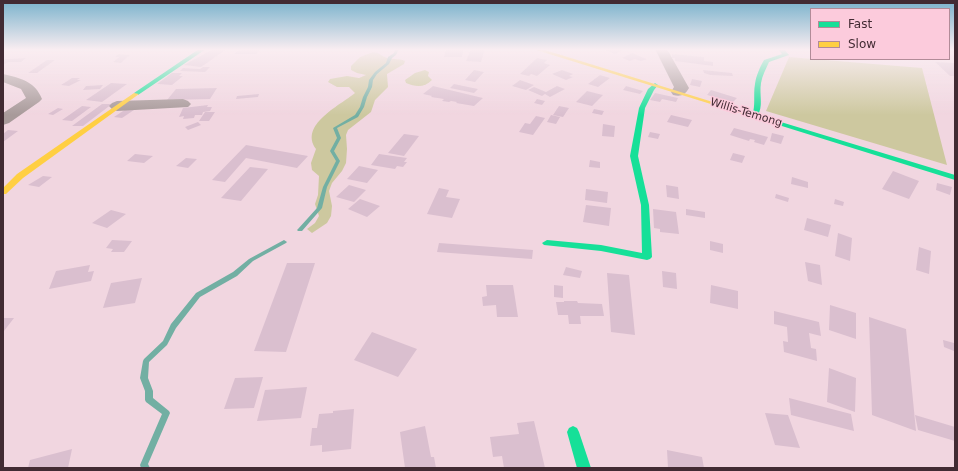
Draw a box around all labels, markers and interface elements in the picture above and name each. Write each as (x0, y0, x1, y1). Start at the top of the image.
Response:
legend (810, 8, 950, 60)
text: Fast (848, 17, 872, 31)
text: Slow (848, 37, 876, 51)
street label: Willis-Temong (708, 96, 784, 130)

